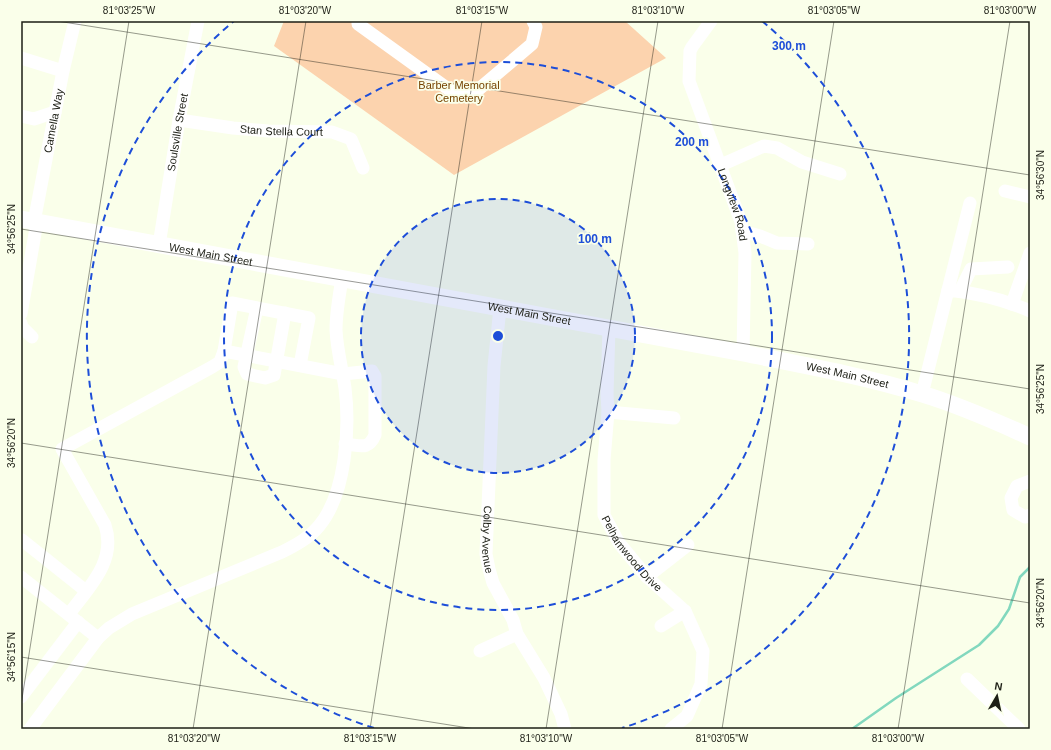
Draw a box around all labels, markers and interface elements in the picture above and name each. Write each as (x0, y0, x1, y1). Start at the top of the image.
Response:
text: 81°03'25"W (103, 5, 156, 16)
text: 81°03'20"W (279, 5, 332, 16)
text: 81°03'15"W (456, 5, 509, 16)
text: 81°03'10"W (632, 5, 685, 16)
text: 81°03'05"W (808, 5, 861, 16)
text: 81°03'00"W (984, 5, 1037, 16)
text: 300 m (772, 39, 806, 53)
park label: Barber Memorial Cemetery (418, 79, 500, 104)
street label: Camella Way (41, 87, 66, 154)
street label: Soulsville Street (165, 92, 190, 172)
street label: Stan Stella Court (239, 123, 323, 138)
text: 200 m (675, 135, 709, 149)
text: 34°56'30"N (1035, 150, 1046, 200)
street label: Longview Road (716, 167, 749, 242)
text: 34°56'25"N (6, 204, 17, 254)
text: 100 m (578, 232, 612, 246)
street label: West Main Street (168, 241, 253, 268)
street label: West Main Street (487, 300, 572, 327)
centre of rings (491, 329, 505, 343)
street label: West Main Street (805, 360, 890, 390)
text: 34°56'25"N (1035, 364, 1046, 414)
text: 34°56'20"N (6, 418, 17, 468)
street label: Colby Avenue (480, 505, 496, 575)
street label: Pelhamwood Drive (599, 514, 665, 594)
text: 34°56'20"N (1035, 578, 1046, 628)
text: 34°56'15"N (6, 632, 17, 682)
north arrow (977, 676, 1017, 716)
text: N (994, 680, 1003, 693)
text: 81°03'20"W (168, 733, 221, 744)
text: 81°03'15"W (344, 733, 397, 744)
text: 81°03'10"W (520, 733, 573, 744)
text: 81°03'05"W (696, 733, 749, 744)
text: 81°03'00"W (872, 733, 925, 744)

